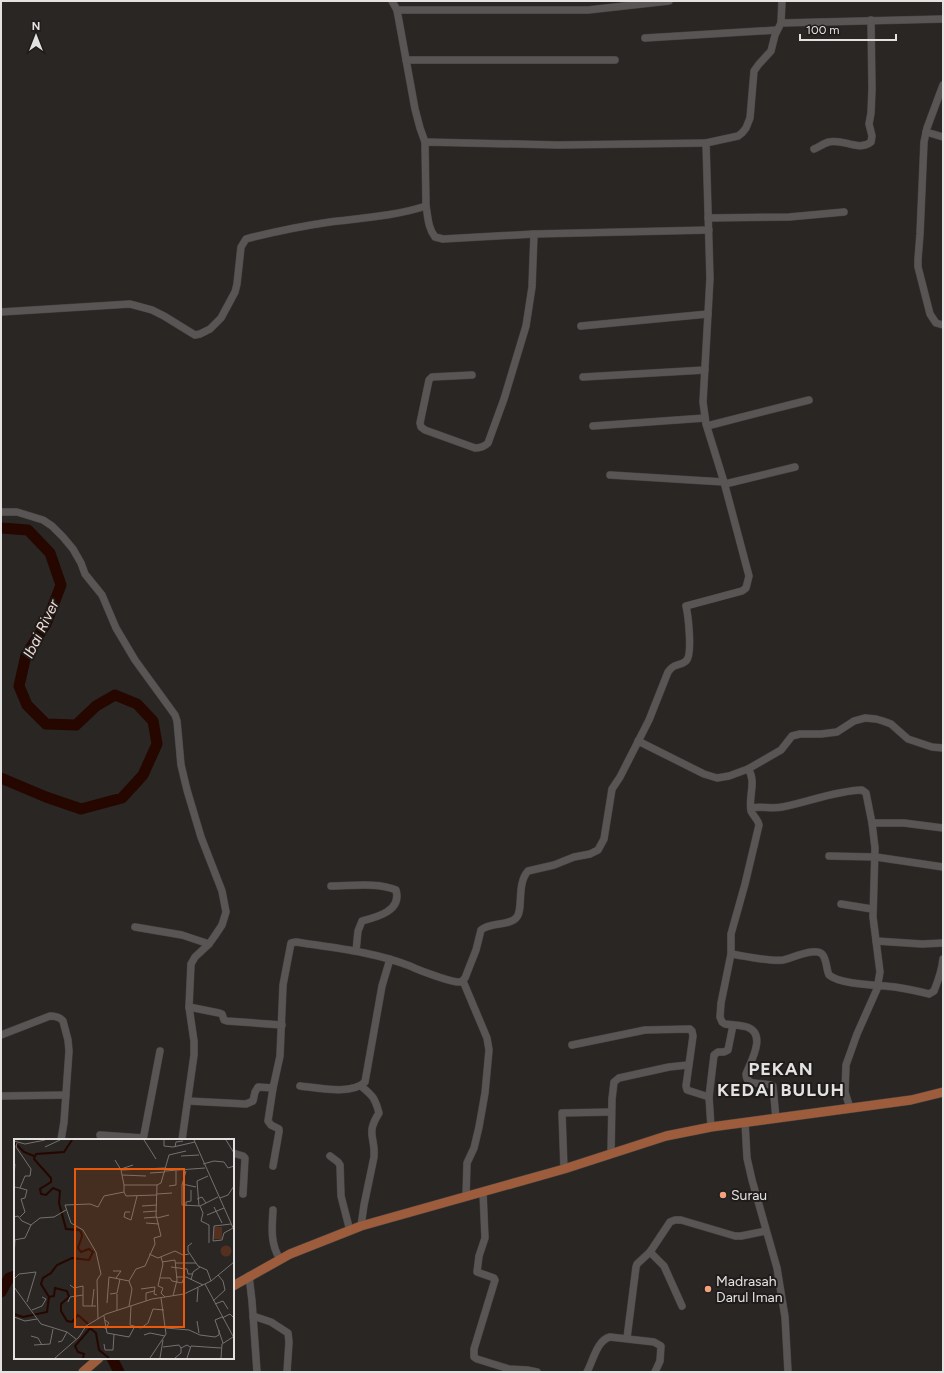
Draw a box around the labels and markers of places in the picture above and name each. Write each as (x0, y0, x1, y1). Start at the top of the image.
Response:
place label: Surau (731, 1187, 767, 1204)
marker: Surau (718, 1190, 728, 1200)
place label: Madrasah Darul Iman (716, 1273, 783, 1306)
marker: Madrasah Darul Iman (703, 1284, 713, 1294)

